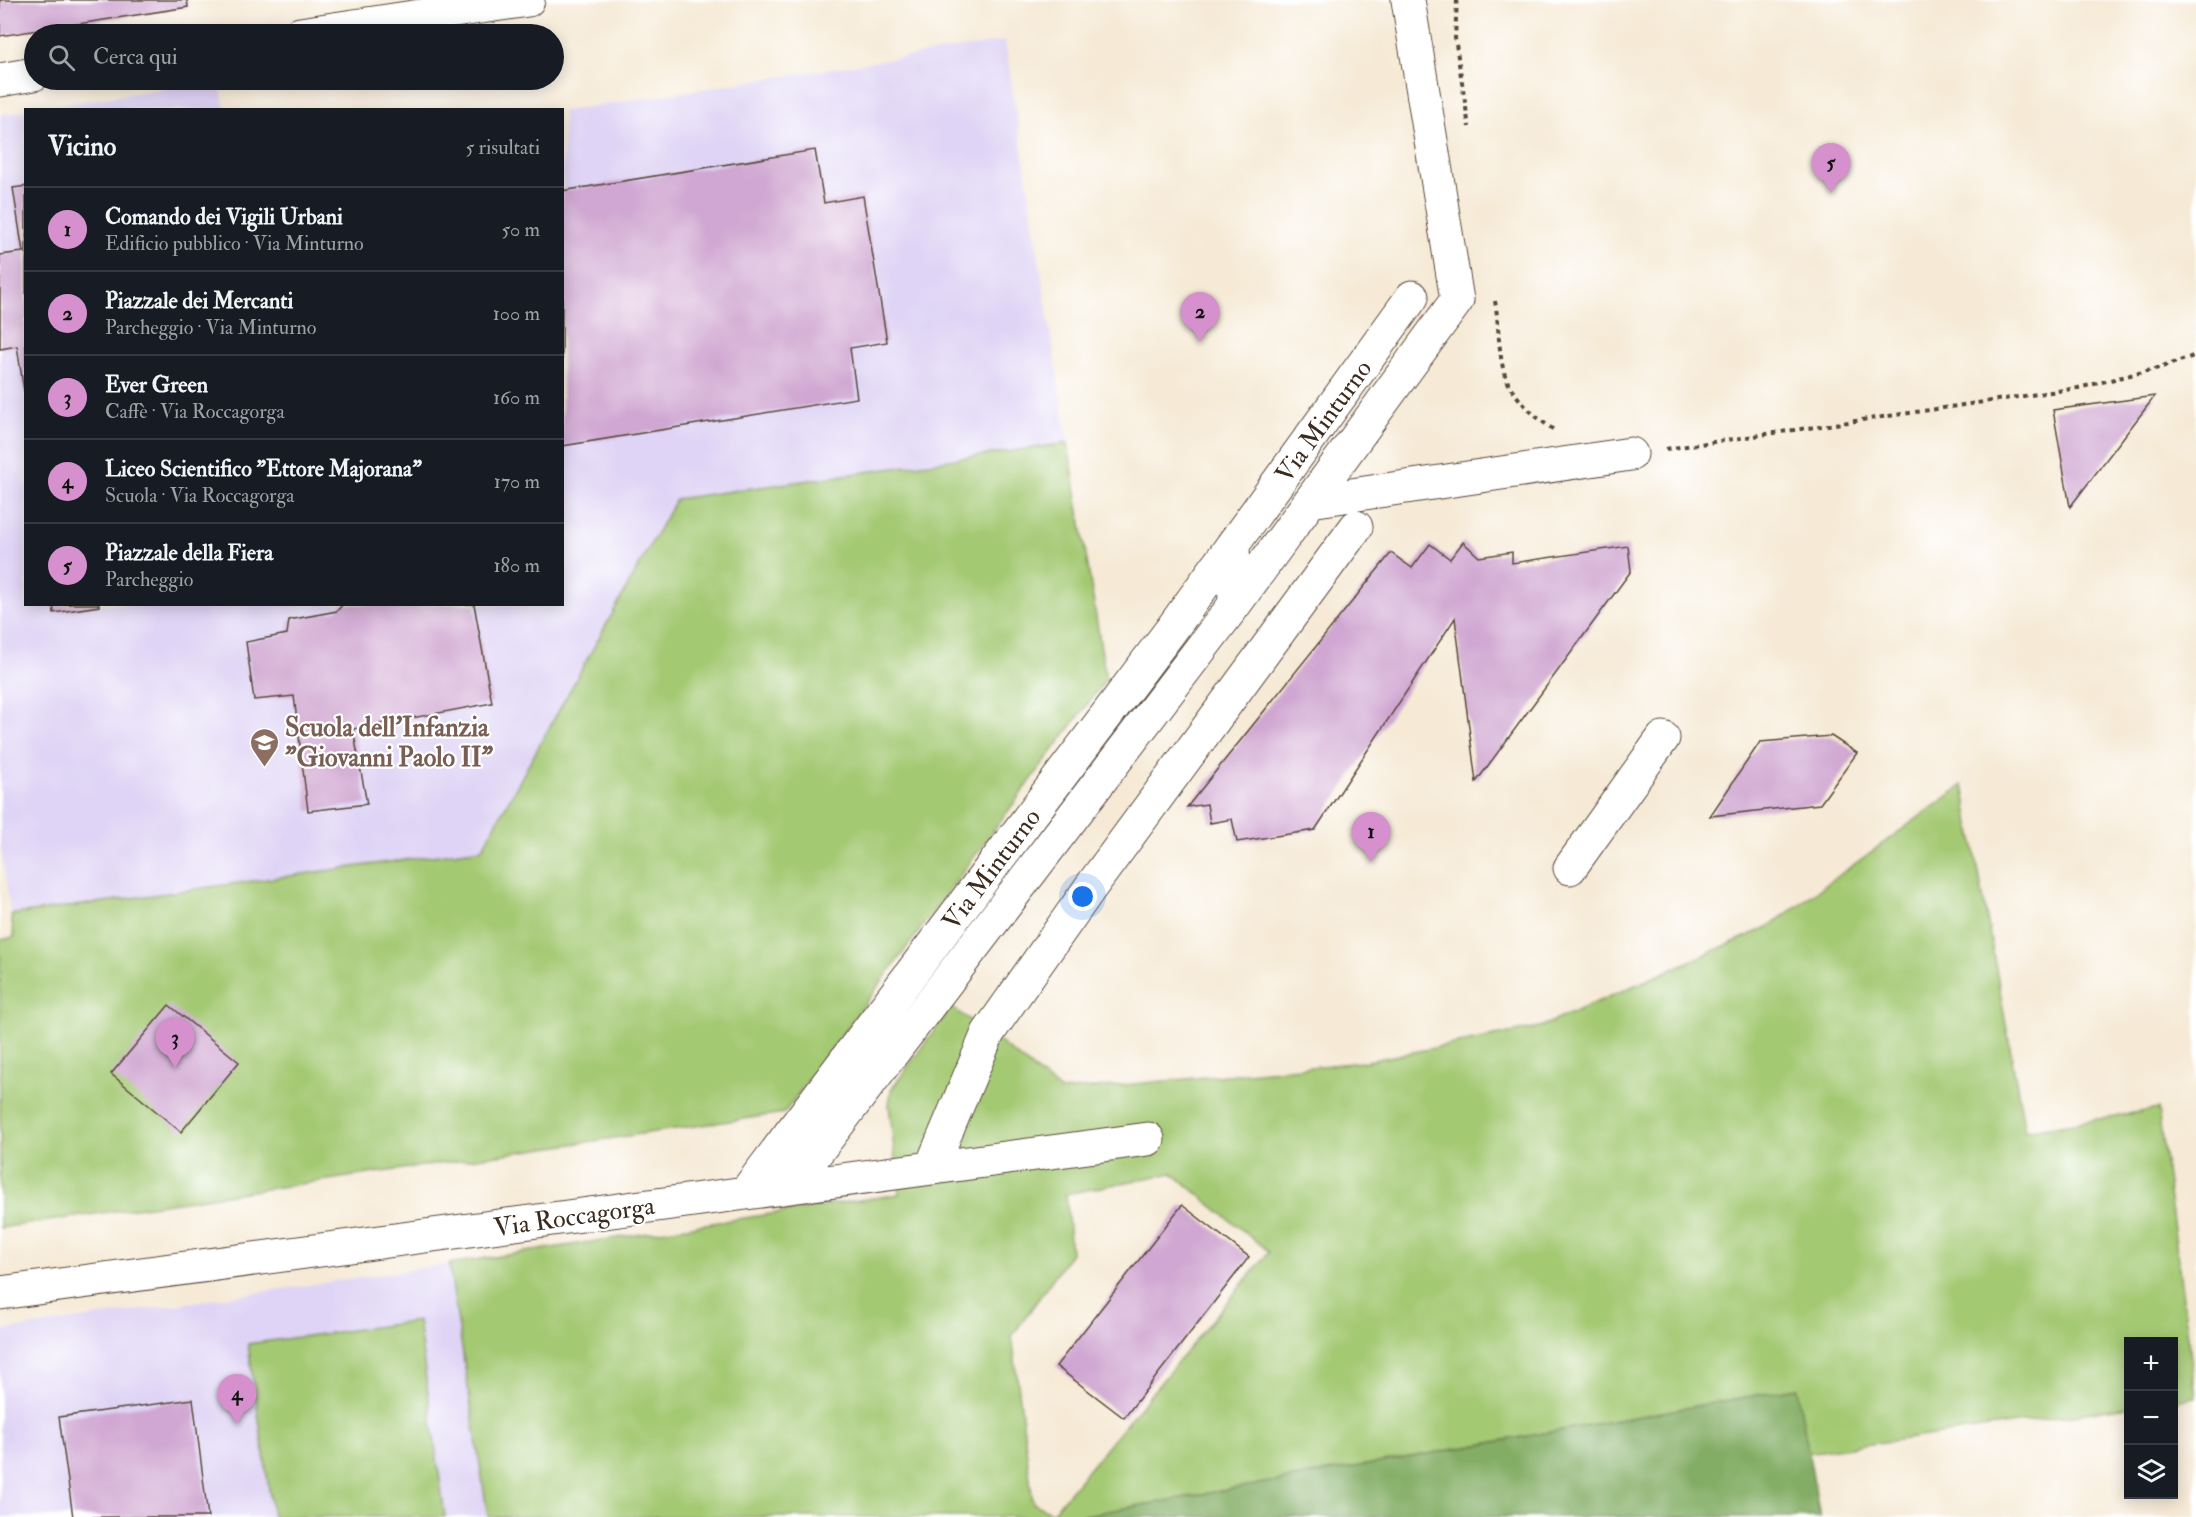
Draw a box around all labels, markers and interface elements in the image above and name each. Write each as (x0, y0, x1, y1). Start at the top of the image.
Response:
search box (24, 24, 564, 90)
icon: search (45, 41, 78, 74)
text: Cerca qui (93, 43, 178, 71)
text: Vicino (48, 131, 116, 163)
text: 5 risultati (466, 135, 540, 160)
pin: 5 (1812, 144, 1850, 193)
text: Comando dei Vigili Urbani (105, 203, 343, 231)
text: 1 (64, 217, 71, 242)
text: 50 m (501, 217, 540, 242)
text: Edificio pubblico · Via Minturno (105, 231, 364, 256)
text: Piazzale dei Mercanti (105, 287, 293, 315)
pin: 2 (1180, 292, 1220, 342)
text: 2 (62, 301, 73, 326)
text: 100 m (493, 301, 540, 326)
text: Parcheggio · Via Minturno (105, 315, 316, 340)
street label: Via Minturno (1269, 354, 1379, 489)
text: Ever Green (105, 371, 208, 399)
text: 3 (64, 385, 71, 410)
text: 160 m (493, 385, 540, 410)
text: Caffè · Via Roccagorga (105, 399, 285, 424)
text: Liceo Scientifico "Ettore Majorana" (105, 455, 422, 483)
text: 4 (62, 469, 73, 494)
text: 170 m (494, 469, 540, 494)
text: Scuola · Via Roccagorga (105, 483, 294, 508)
text: Piazzale della Fiera (105, 539, 273, 567)
text: 5 (63, 553, 72, 578)
text: 180 m (493, 553, 540, 578)
text: Parcheggio (105, 567, 193, 592)
place label: Scuola dell'Infanzia "Giovanni Paolo II" (285, 712, 494, 774)
school or university icon: Scuola dell'Infanzia "Giovanni Paolo II" (248, 726, 280, 768)
street label: Via Minturno (936, 802, 1048, 937)
pin: 1 (1352, 812, 1390, 862)
your location (1068, 882, 1097, 911)
pin: 3 (156, 1018, 195, 1068)
street label: Via Roccagorga (492, 1190, 657, 1244)
map controls (2124, 1337, 2178, 1499)
button: + (2124, 1337, 2178, 1391)
pin: 4 (218, 1374, 256, 1424)
button: − (2124, 1391, 2178, 1445)
button: layers (2124, 1445, 2178, 1499)

